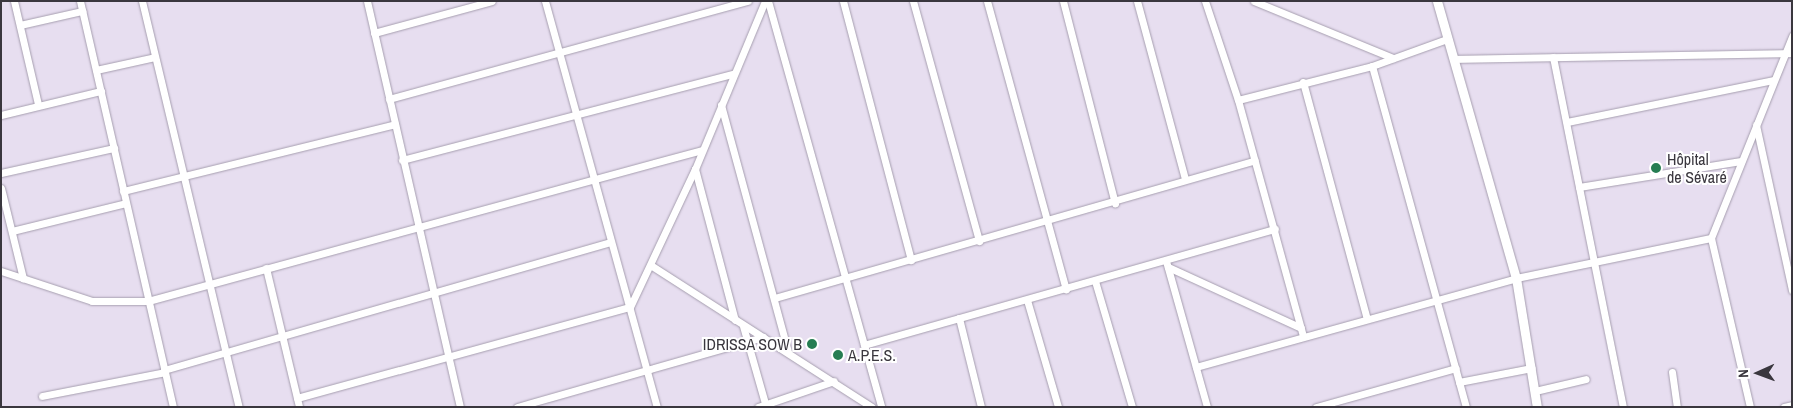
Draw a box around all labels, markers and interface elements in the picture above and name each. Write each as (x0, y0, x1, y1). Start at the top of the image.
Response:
place label: Hôpital de Sévaré (1667, 149, 1727, 187)
marker: Hôpital de Sévaré (1649, 161, 1663, 175)
place label: IDRISSA SOW B (702, 334, 802, 354)
marker: IDRISSA SOW B (806, 338, 818, 350)
place label: A.P.E.S. (848, 345, 896, 365)
north arrow (1733, 348, 1783, 398)
marker: A.P.E.S. (832, 349, 844, 361)
text: N (1734, 369, 1752, 378)

